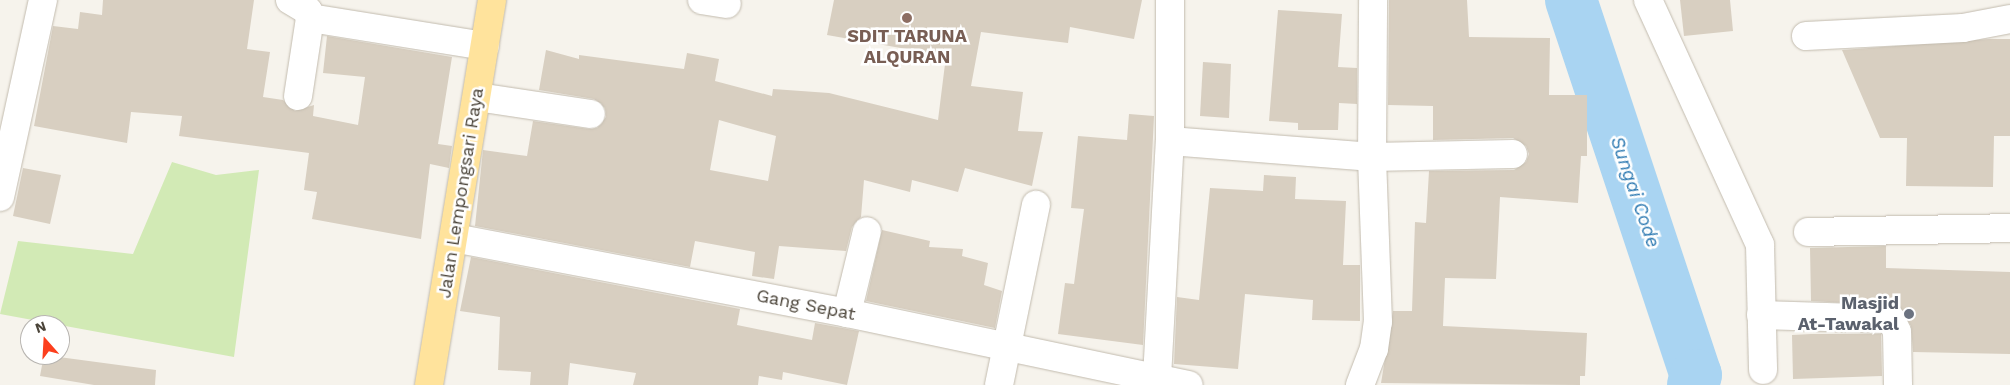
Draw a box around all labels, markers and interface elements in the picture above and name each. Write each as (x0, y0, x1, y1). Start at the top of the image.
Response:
marker: SDIT TARUNA ALQURAN (901, 12, 913, 24)
place label: SDIT TARUNA ALQURAN (847, 26, 967, 68)
street label: Jalan Lempongsari Raya (434, 86, 488, 300)
water label: Sungai Code (1605, 133, 1665, 251)
street label: Gang Sepat (755, 285, 857, 325)
place label: Masjid At-Tawakal (1798, 293, 1899, 336)
marker: Masjid At-Tawakal (1903, 308, 1915, 320)
north arrow (20, 315, 70, 365)
text: N (33, 318, 48, 336)

